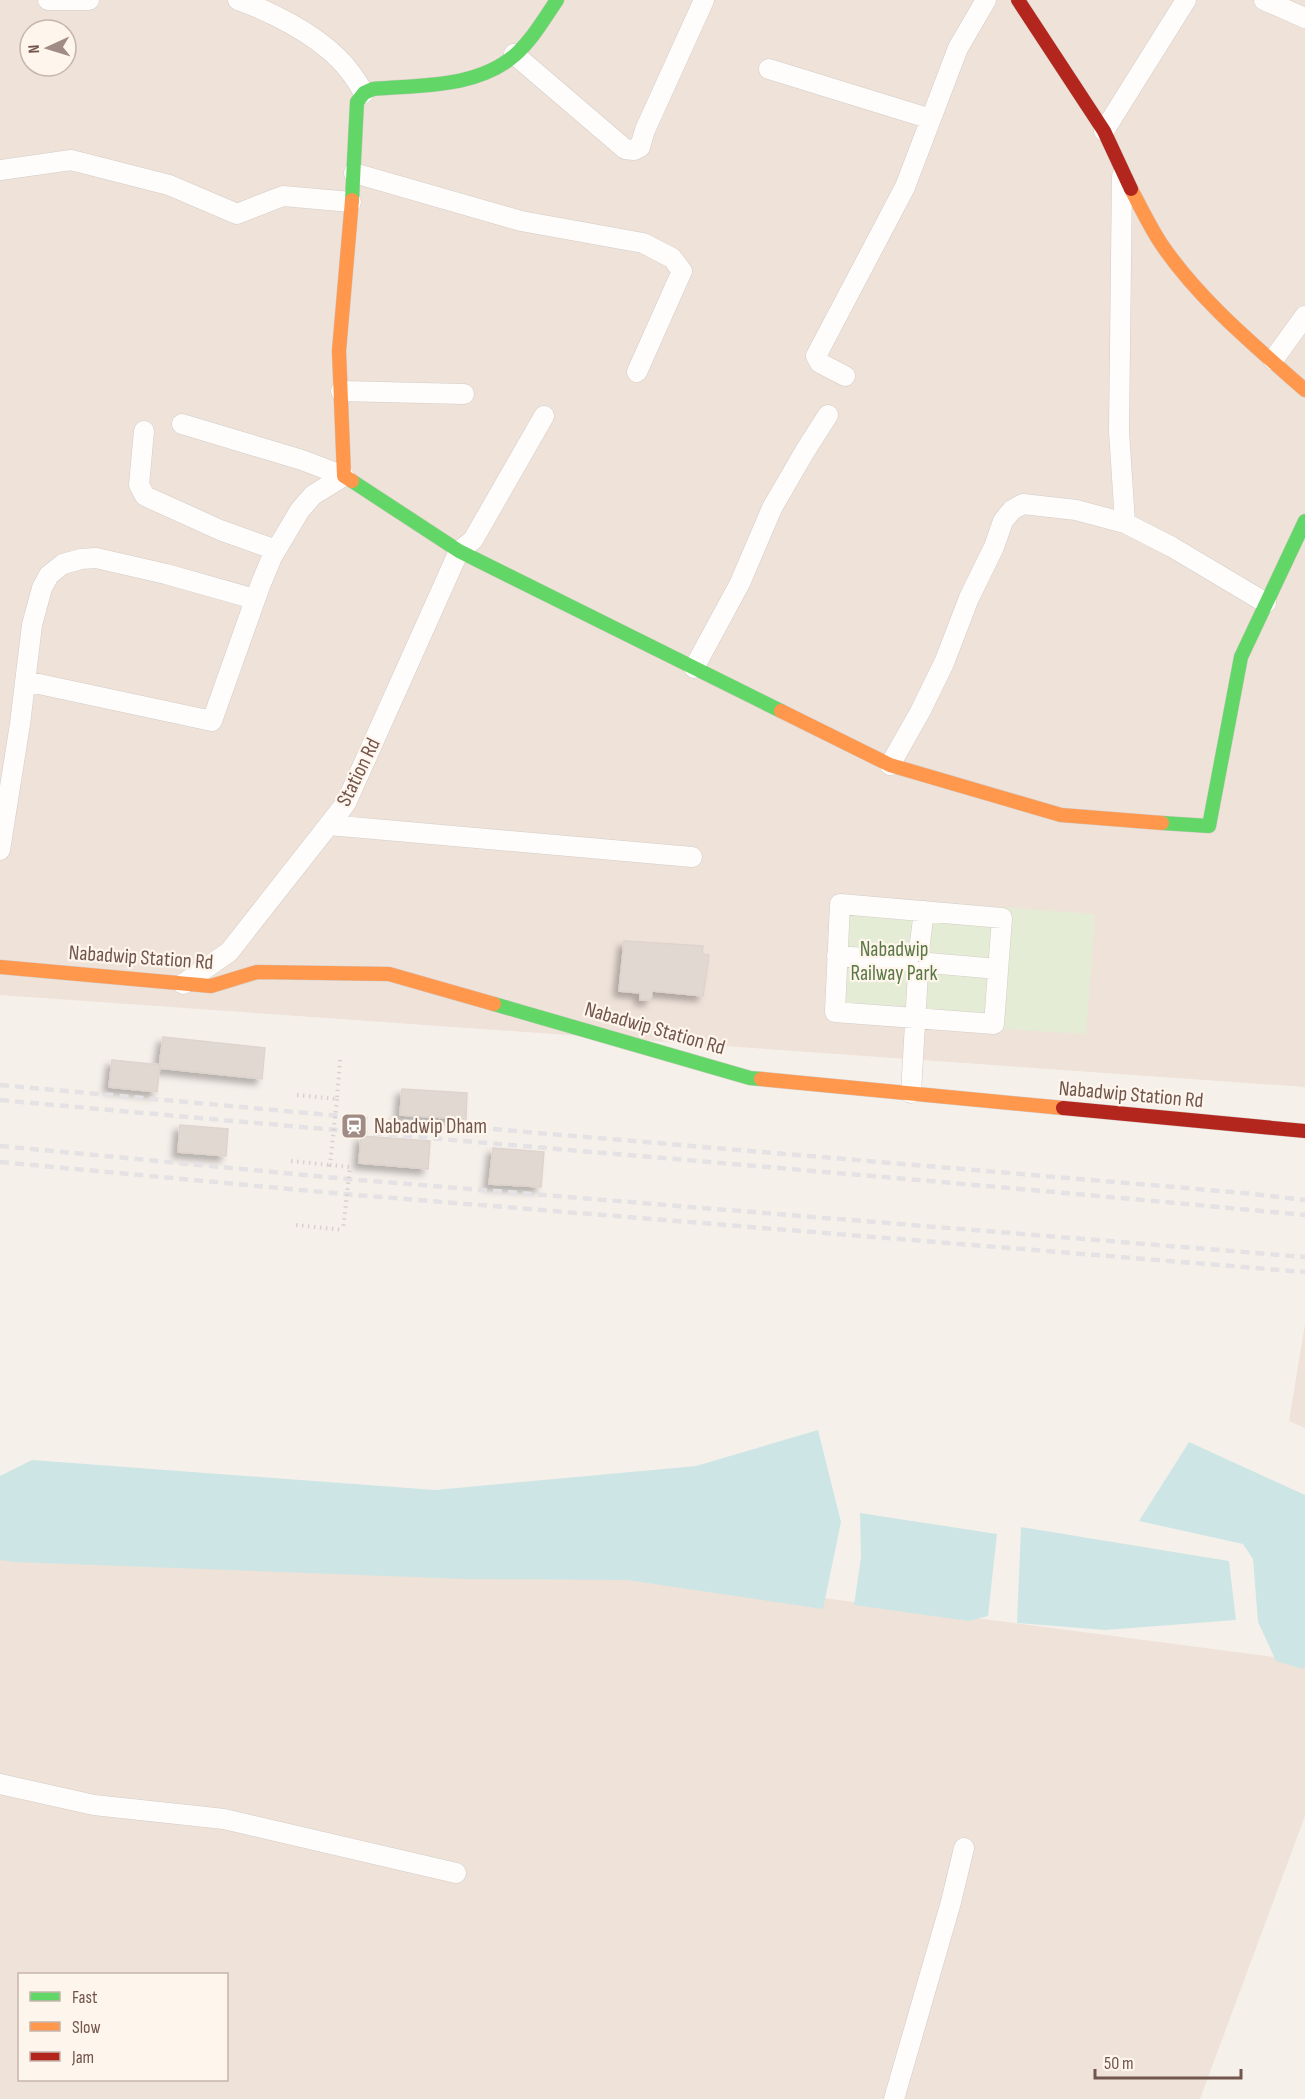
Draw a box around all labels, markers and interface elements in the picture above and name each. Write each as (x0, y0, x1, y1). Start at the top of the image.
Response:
north arrow (18, 18, 78, 78)
text: N (25, 44, 44, 54)
street label: Station Rd (331, 734, 386, 810)
park label: Nabadwip Railway Park (851, 937, 937, 986)
street label: Nabadwip Station Rd (68, 940, 214, 975)
street label: Nabadwip Station Rd (582, 996, 728, 1060)
street label: Nabadwip Station Rd (1058, 1076, 1204, 1113)
station icon: Nabadwip Dham (339, 1111, 369, 1141)
place label: Nabadwip Dham (374, 1114, 487, 1139)
legend (18, 1973, 228, 2081)
text: Fast (72, 1987, 98, 2008)
text: Slow (72, 2017, 101, 2038)
scale bar (1095, 2042, 1240, 2080)
text: Jam (71, 2047, 94, 2068)
text: 50 m (1104, 2053, 1134, 2074)

